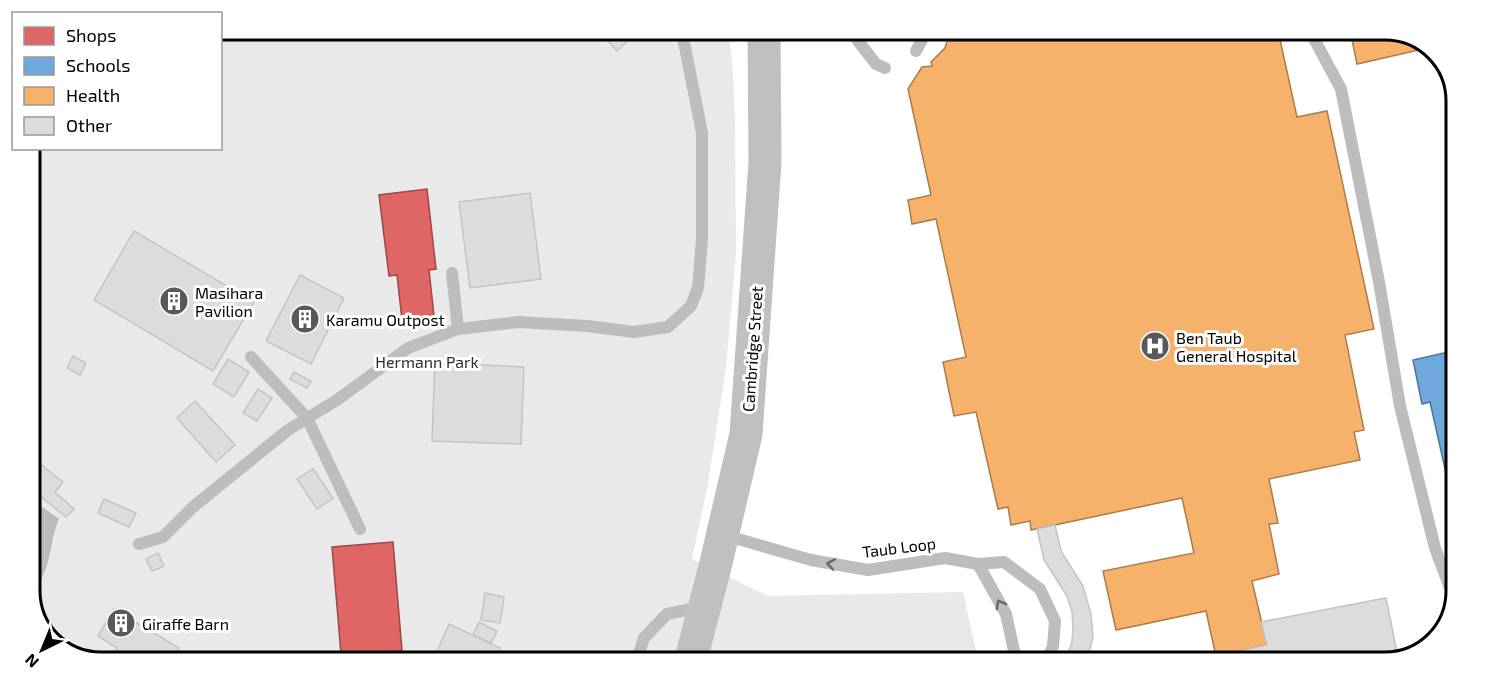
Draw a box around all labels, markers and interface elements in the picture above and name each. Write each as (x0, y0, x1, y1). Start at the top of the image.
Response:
legend (12, 12, 222, 150)
text: Shops (66, 24, 116, 46)
text: Schools (66, 54, 130, 76)
text: Health (66, 84, 120, 106)
text: Other (66, 114, 112, 136)
place label: Masihara Pavilion (195, 283, 263, 320)
building icon: Masihara Pavilion (158, 285, 190, 317)
street label: Cambridge Street (738, 285, 766, 413)
building icon: Karamu Outpost (289, 303, 321, 335)
place label: Karamu Outpost (326, 310, 445, 329)
place label: Ben Taub General Hospital (1176, 328, 1297, 365)
hospital icon: Ben Taub General Hospital (1139, 330, 1171, 362)
park label: Hermann Park (375, 352, 479, 371)
street label: Taub Loop (861, 533, 937, 561)
one-way arrow (827, 558, 837, 571)
one-way arrow (996, 600, 1008, 611)
building icon: Giraffe Barn (105, 607, 137, 639)
place label: Giraffe Barn (142, 614, 229, 633)
north arrow (12, 620, 72, 680)
text: N (21, 650, 42, 672)

